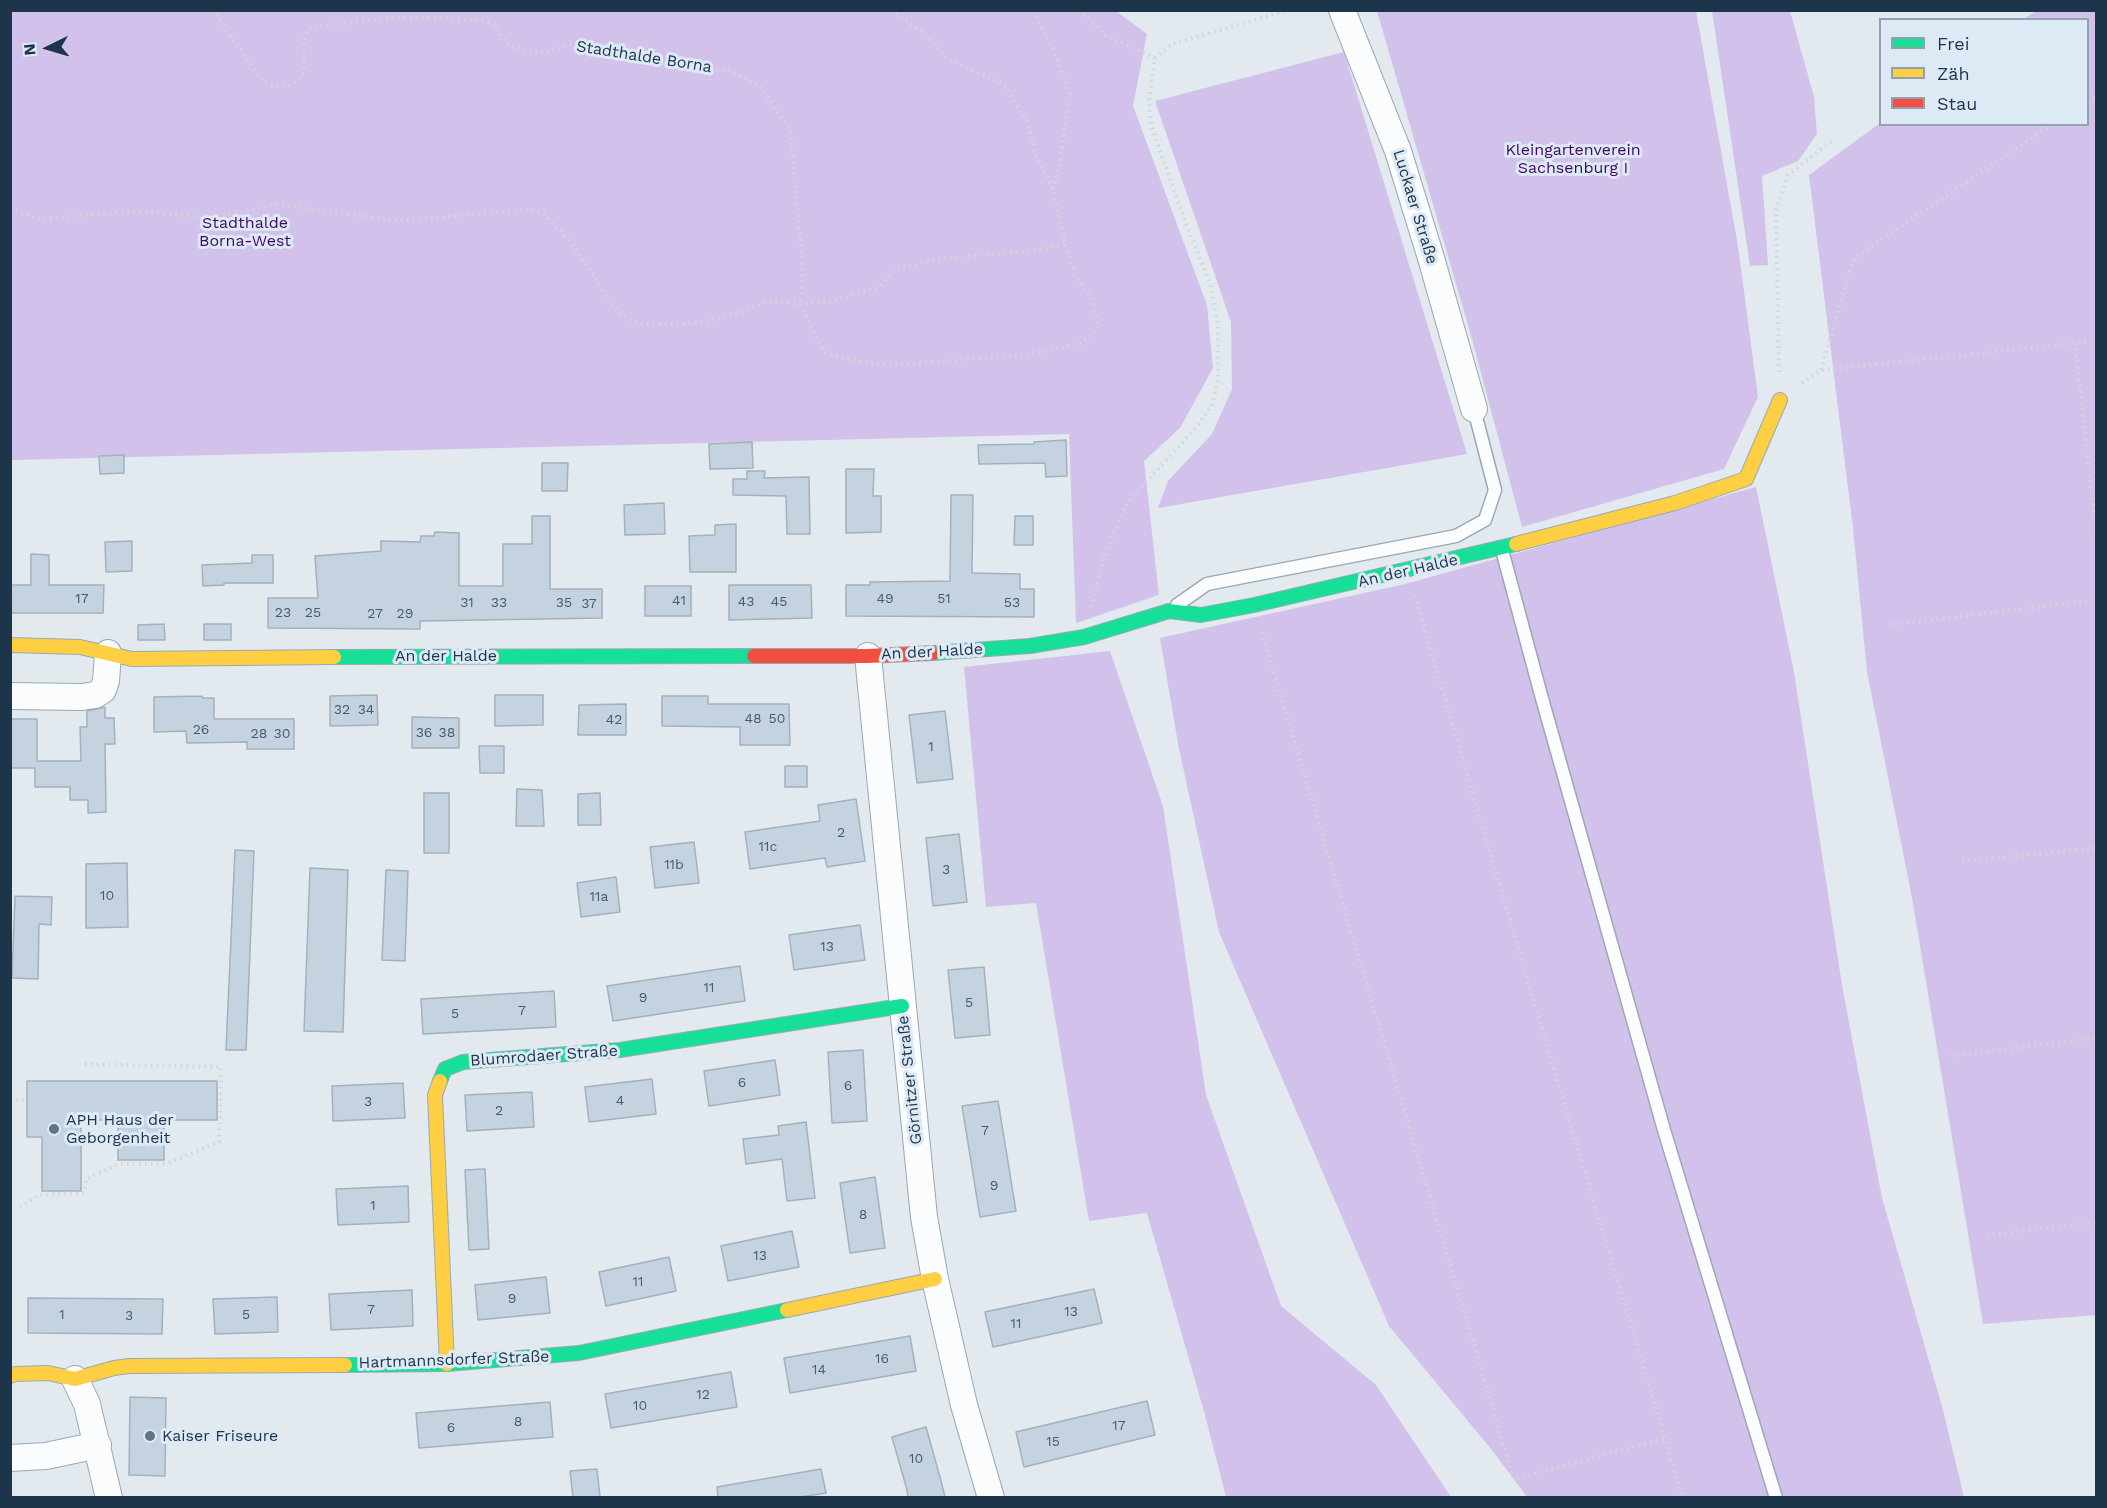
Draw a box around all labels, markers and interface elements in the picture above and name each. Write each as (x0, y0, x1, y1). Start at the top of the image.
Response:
north arrow (18, 18, 78, 78)
legend (1879, 18, 2089, 126)
text: Frei (1937, 33, 1969, 54)
street label: Stadthalde Borna (575, 37, 713, 77)
text: N (20, 43, 40, 56)
text: Zäh (1937, 63, 1970, 84)
text: Stau (1937, 93, 1977, 114)
park label: Kleingartenverein Sachsenburg I (1505, 140, 1641, 178)
street label: Luckaer Straße (1388, 147, 1442, 267)
park label: Stadthalde Borna-West (199, 213, 291, 251)
street label: An der Halde (1356, 550, 1460, 592)
house number: 17 (75, 591, 89, 607)
house number: 49 (876, 591, 894, 607)
house number: 51 (937, 591, 951, 607)
house number: 41 (672, 593, 686, 609)
house number: 43 (738, 594, 754, 610)
house number: 45 (771, 594, 787, 610)
house number: 31 (460, 595, 474, 611)
house number: 33 (491, 595, 507, 611)
house number: 35 (556, 595, 572, 611)
house number: 53 (1004, 595, 1020, 611)
house number: 37 (581, 596, 597, 612)
house number: 23 (275, 605, 291, 621)
house number: 25 (305, 605, 321, 621)
house number: 27 (367, 606, 383, 622)
house number: 29 (397, 606, 413, 622)
street label: An der Halde (881, 640, 983, 664)
street label: An der Halde (395, 646, 497, 666)
house number: 32 (334, 702, 350, 718)
house number: 34 (358, 702, 374, 718)
house number: 48 (744, 711, 762, 727)
house number: 50 (769, 711, 785, 727)
house number: 42 (606, 712, 622, 728)
house number: 26 (193, 722, 209, 738)
house number: 36 (416, 725, 432, 741)
house number: 38 (439, 725, 455, 741)
house number: 28 (251, 726, 267, 742)
house number: 30 (274, 726, 290, 742)
house number: 1 (928, 739, 934, 755)
house number: 2 (837, 825, 845, 841)
house number: 11c (759, 839, 777, 855)
house number: 11b (664, 857, 684, 873)
house number: 3 (942, 862, 950, 878)
house number: 10 (100, 888, 114, 904)
house number: 11a (590, 889, 608, 905)
house number: 13 (820, 939, 834, 955)
house number: 11 (704, 980, 714, 996)
house number: 9 (639, 990, 647, 1006)
house number: 5 (965, 995, 973, 1011)
house number: 7 (518, 1003, 526, 1019)
house number: 5 (451, 1006, 459, 1022)
street label: Görnitzer Straße (894, 1015, 926, 1145)
street label: Blumrodaer Straße (469, 1041, 619, 1071)
house number: 6 (738, 1075, 746, 1091)
house number: 6 (844, 1078, 852, 1094)
house number: 4 (616, 1093, 624, 1109)
house number: 3 (364, 1094, 372, 1110)
house number: 2 (495, 1103, 503, 1119)
place label: APH Haus der Geborgenheit (66, 1110, 174, 1148)
marker: APH Haus der Geborgenheit (47, 1122, 61, 1136)
house number: 7 (981, 1123, 989, 1139)
house number: 9 (990, 1178, 998, 1194)
house number: 1 (370, 1198, 376, 1214)
house number: 8 (859, 1207, 867, 1223)
house number: 13 (753, 1248, 767, 1264)
house number: 11 (633, 1274, 643, 1290)
house number: 9 (508, 1291, 516, 1307)
house number: 7 (367, 1302, 375, 1318)
house number: 13 (1064, 1304, 1078, 1320)
house number: 1 (59, 1307, 65, 1323)
house number: 5 (242, 1307, 250, 1323)
house number: 3 (125, 1308, 133, 1324)
house number: 11 (1011, 1316, 1021, 1332)
street label: Hartmannsdorfer Straße (358, 1347, 550, 1373)
house number: 16 (875, 1351, 889, 1367)
house number: 14 (812, 1362, 826, 1378)
house number: 12 (696, 1387, 710, 1403)
house number: 10 (633, 1398, 647, 1414)
house number: 8 (514, 1414, 522, 1430)
house number: 17 (1112, 1418, 1126, 1434)
house number: 6 (447, 1420, 455, 1436)
place label: Kaiser Friseure (162, 1426, 278, 1446)
marker: Kaiser Friseure (143, 1429, 157, 1443)
house number: 15 (1046, 1434, 1060, 1450)
house number: 10 (909, 1451, 923, 1467)

